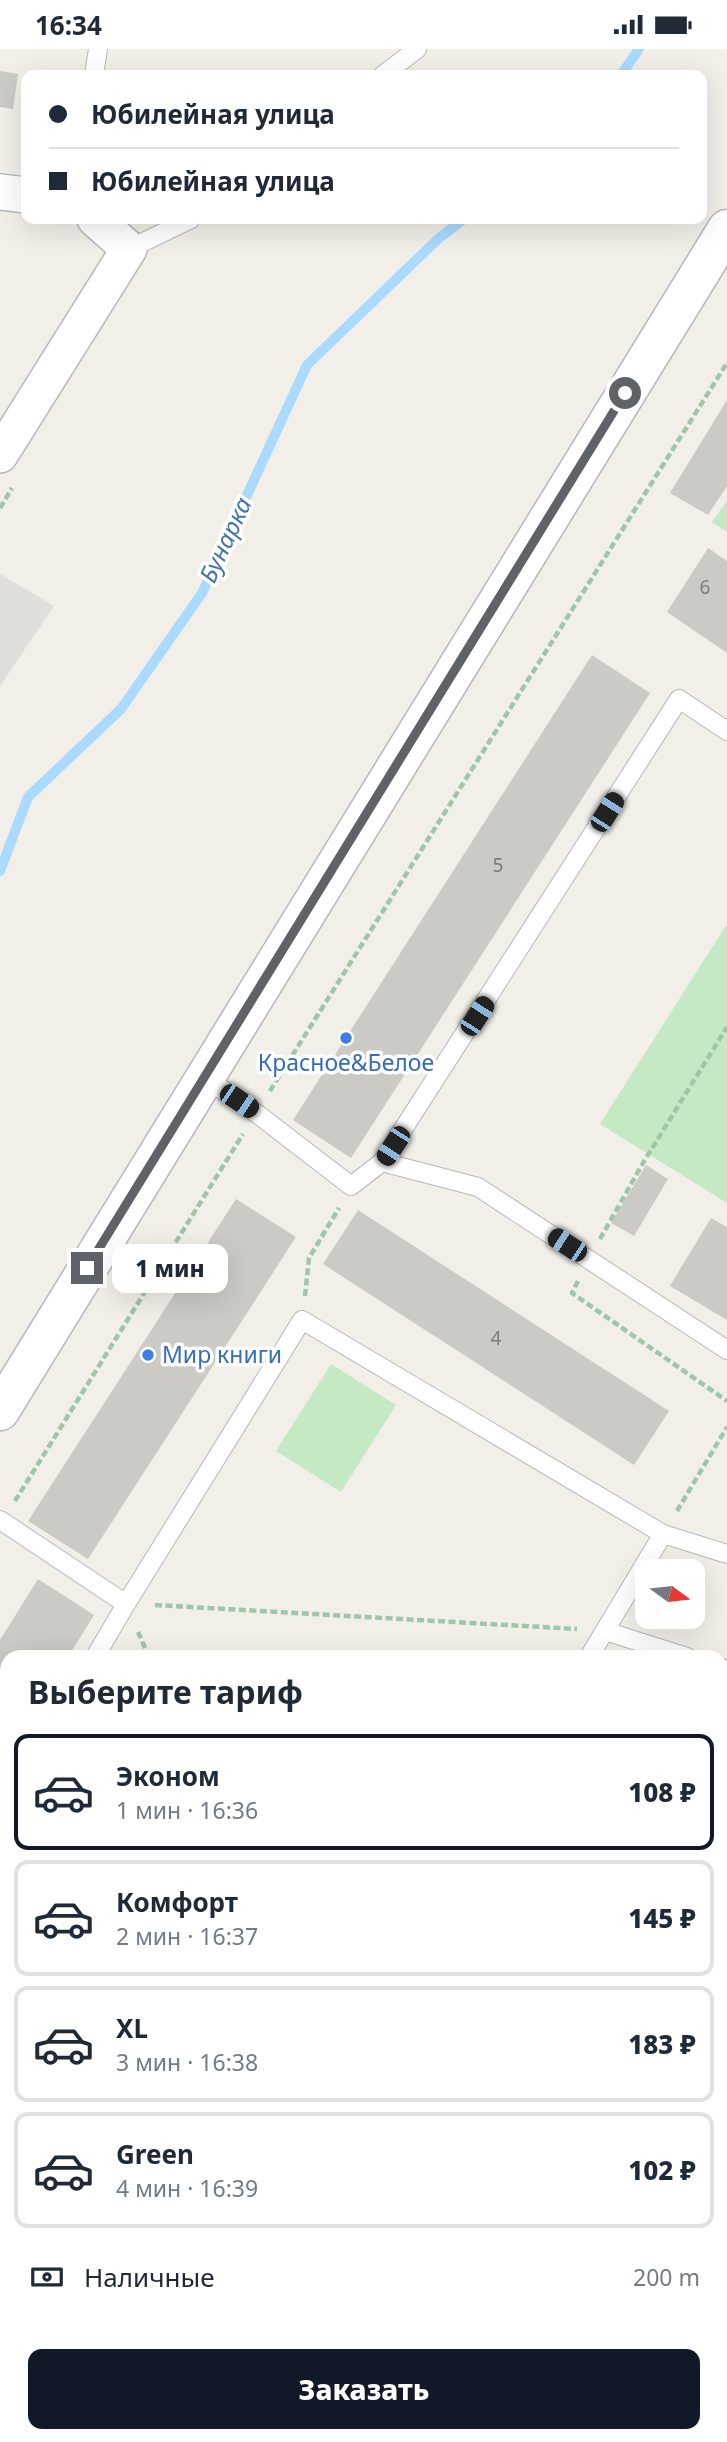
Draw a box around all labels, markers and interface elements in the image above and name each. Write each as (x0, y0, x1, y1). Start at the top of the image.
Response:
text: 16:34 (35, 7, 102, 43)
text: Юбилейная улица (91, 96, 335, 132)
text: Юбилейная улица (91, 163, 335, 199)
route start (609, 377, 641, 409)
water label: Бунарка (191, 491, 259, 587)
house number: 6 (700, 574, 710, 600)
car (587, 789, 628, 835)
house number: 5 (493, 852, 503, 878)
car (457, 993, 498, 1039)
marker: Красное&Белое (338, 1030, 354, 1046)
place label: Красное&Белое (258, 1046, 434, 1078)
car (216, 1081, 263, 1121)
car (373, 1123, 414, 1169)
car (544, 1225, 591, 1265)
callout: 1 мин (112, 1243, 227, 1293)
route end (71, 1252, 103, 1284)
text: 1 мин (135, 1252, 205, 1284)
house number: 4 (491, 1325, 502, 1351)
place label: Мир книги (162, 1338, 282, 1370)
marker: Мир книги (140, 1347, 156, 1363)
north arrow (635, 1559, 705, 1629)
map controls (635, 1559, 705, 1629)
text: Выберите тариф (28, 1670, 303, 1713)
text: Эконом (116, 1758, 220, 1794)
icon: car (32, 1761, 95, 1824)
text: 108 ₽ (628, 1774, 696, 1810)
text: 1 мин · 16:36 (116, 1794, 258, 1826)
text: Комфорт (116, 1884, 238, 1920)
icon: car (32, 1887, 95, 1950)
text: 145 ₽ (628, 1900, 696, 1936)
text: 2 мин · 16:37 (116, 1920, 258, 1952)
text: XL (116, 2010, 148, 2046)
icon: car (32, 2013, 95, 2076)
text: 183 ₽ (628, 2026, 696, 2062)
text: 3 мин · 16:38 (116, 2046, 258, 2078)
text: Green (116, 2136, 194, 2172)
icon: car (32, 2139, 95, 2202)
text: 102 ₽ (628, 2152, 696, 2188)
text: 4 мин · 16:39 (116, 2172, 258, 2204)
icon: cash (28, 2258, 66, 2296)
text: Наличные (84, 2259, 215, 2295)
text: 200 m (633, 2261, 700, 2293)
button: Заказать (28, 2349, 700, 2429)

